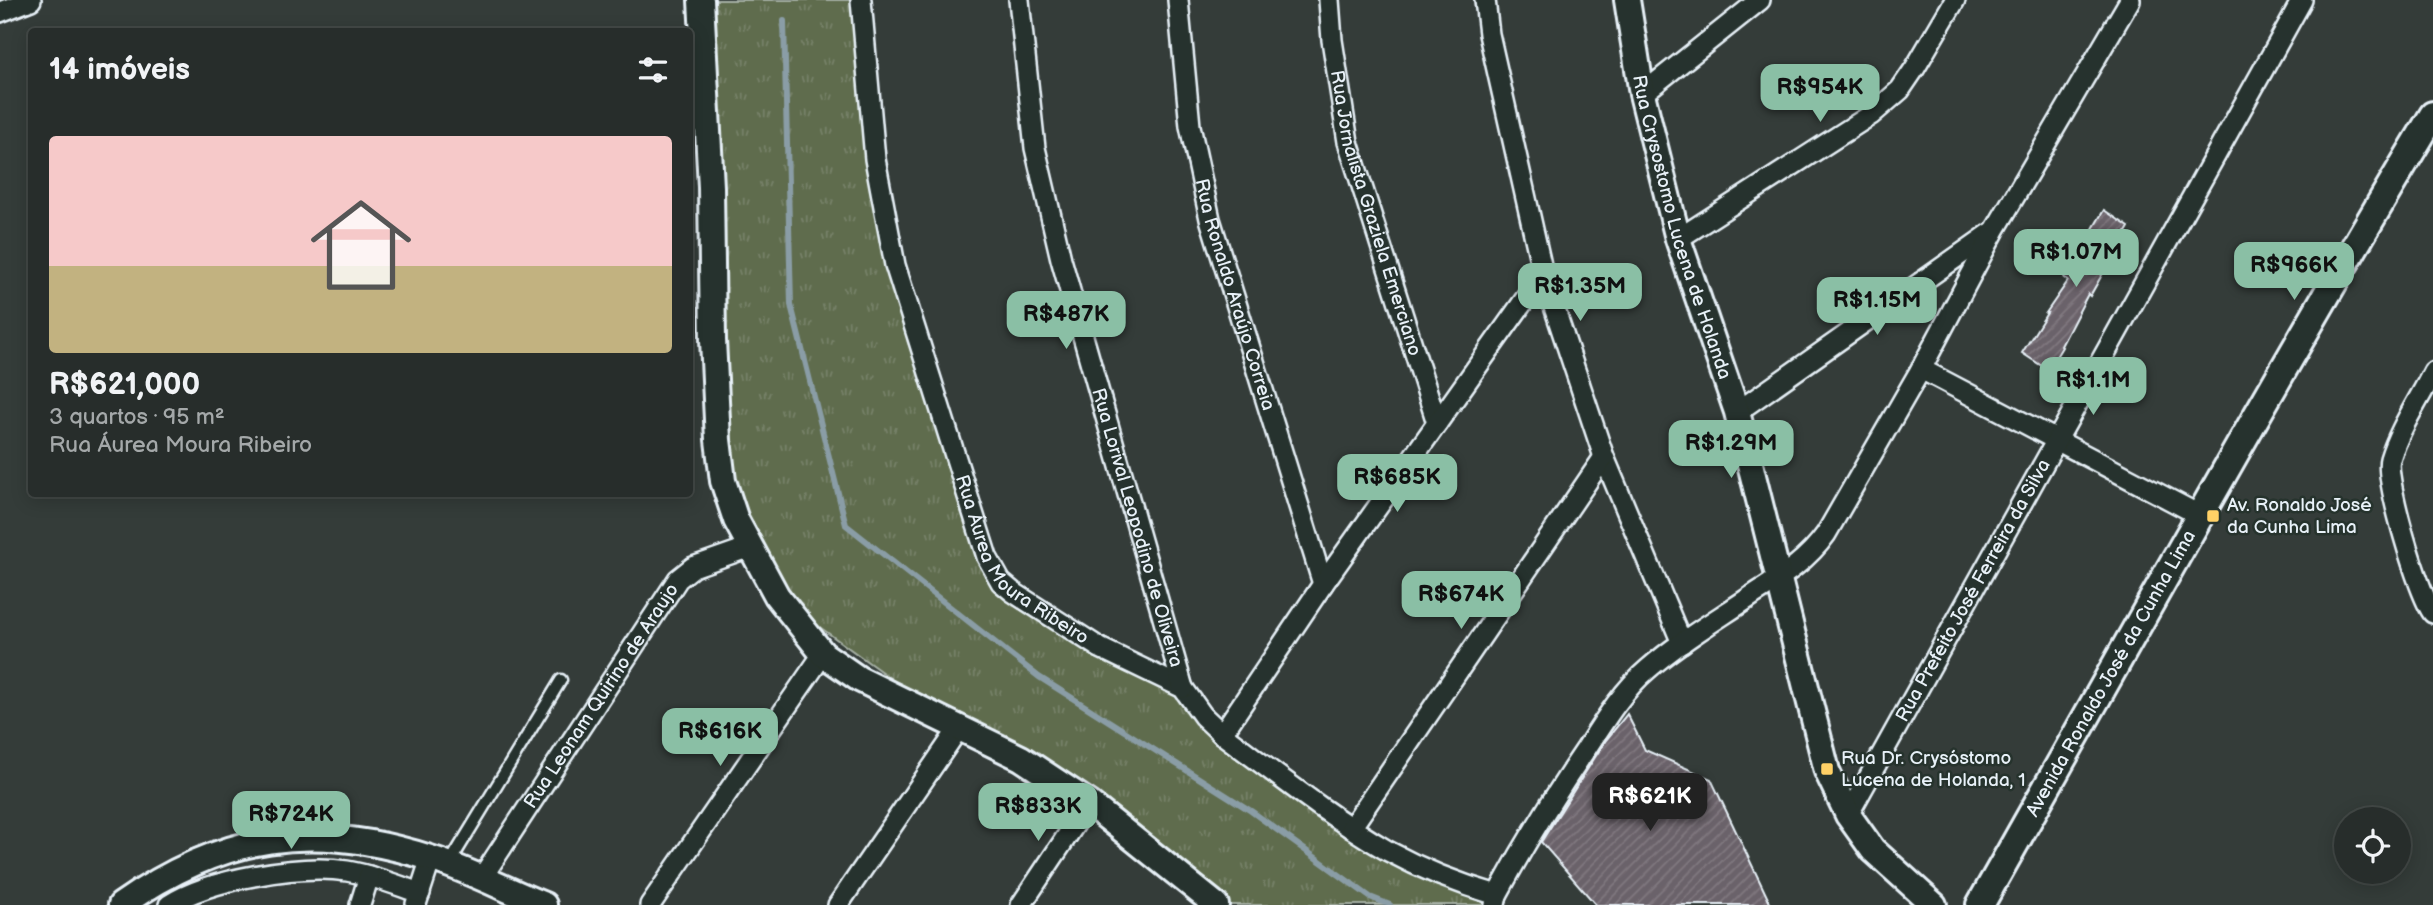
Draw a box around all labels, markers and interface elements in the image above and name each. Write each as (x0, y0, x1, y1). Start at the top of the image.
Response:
icon: filters (634, 51, 672, 89)
text: 14 imóveis (49, 52, 190, 88)
pin: R$954K (1763, 64, 1877, 124)
street label: Rua Jornalista Graziela Emerciano (1325, 69, 1427, 359)
street label: Rua Crysostomo Lucena de Holanda (1628, 73, 1736, 382)
text: R$954K (1777, 73, 1863, 101)
street label: Rua Ronaldo Araújo Correia (1190, 176, 1280, 413)
icon: home (298, 182, 424, 308)
pin: R$1.07M (2011, 230, 2141, 289)
text: R$1.07M (2030, 238, 2122, 266)
pin: R$966K (2237, 243, 2351, 302)
text: R$966K (2250, 251, 2338, 279)
pin: R$1.35M (1515, 264, 1645, 323)
text: R$1.35M (1534, 272, 1626, 300)
pin: R$1.15M (1812, 278, 1942, 337)
text: R$1.15M (1833, 286, 1921, 314)
pin: R$487K (1009, 292, 1123, 351)
text: R$487K (1023, 300, 1109, 328)
pin: R$1.1M (2036, 358, 2150, 417)
text: R$1.1M (2055, 366, 2131, 394)
text: R$621,000 (49, 367, 200, 403)
street label: Rua Lorival Leopodino de Oliveira (1087, 385, 1188, 670)
text: 3 quartos · 95 m² (49, 403, 225, 431)
pin: R$1.29M (1666, 420, 1796, 480)
text: R$1.29M (1685, 429, 1777, 457)
text: Rua Áurea Moura Ribeiro (49, 431, 312, 459)
pin: R$685K (1340, 454, 1454, 514)
street label: Rua Prefeito José Ferreira da Silva (1891, 455, 2055, 726)
text: R$685K (1353, 463, 1441, 491)
street label: Rua Áurea Moura Ribeiro (950, 472, 1093, 649)
place label: Av. Ronaldo José da Cunha Lima (2227, 494, 2372, 539)
marker: Av. Ronaldo José da Cunha Lima (2205, 508, 2221, 524)
street label: Avenida Ronaldo José da Cunha Lima (2021, 526, 2201, 821)
pin: R$674K (1404, 572, 1518, 631)
street label: Rua Leonam Quirino de Araujo (519, 579, 683, 813)
text: R$674K (1418, 580, 1504, 608)
pin: R$616K (663, 708, 777, 768)
text: R$616K (678, 717, 762, 745)
place label: Rua Dr. Crysóstomo Lucena de Holanda, 1 (1841, 747, 2026, 792)
marker: Rua Dr. Crysóstomo Lucena de Holanda, 1 (1819, 761, 1835, 777)
pin: R$621K (1593, 774, 1707, 833)
text: R$621K (1608, 782, 1692, 810)
pin: R$833K (981, 784, 1095, 843)
pin: R$724K (234, 792, 348, 851)
text: R$833K (994, 792, 1082, 820)
text: R$724K (248, 800, 334, 828)
map controls (2334, 807, 2411, 884)
button: locate (2334, 807, 2411, 884)

